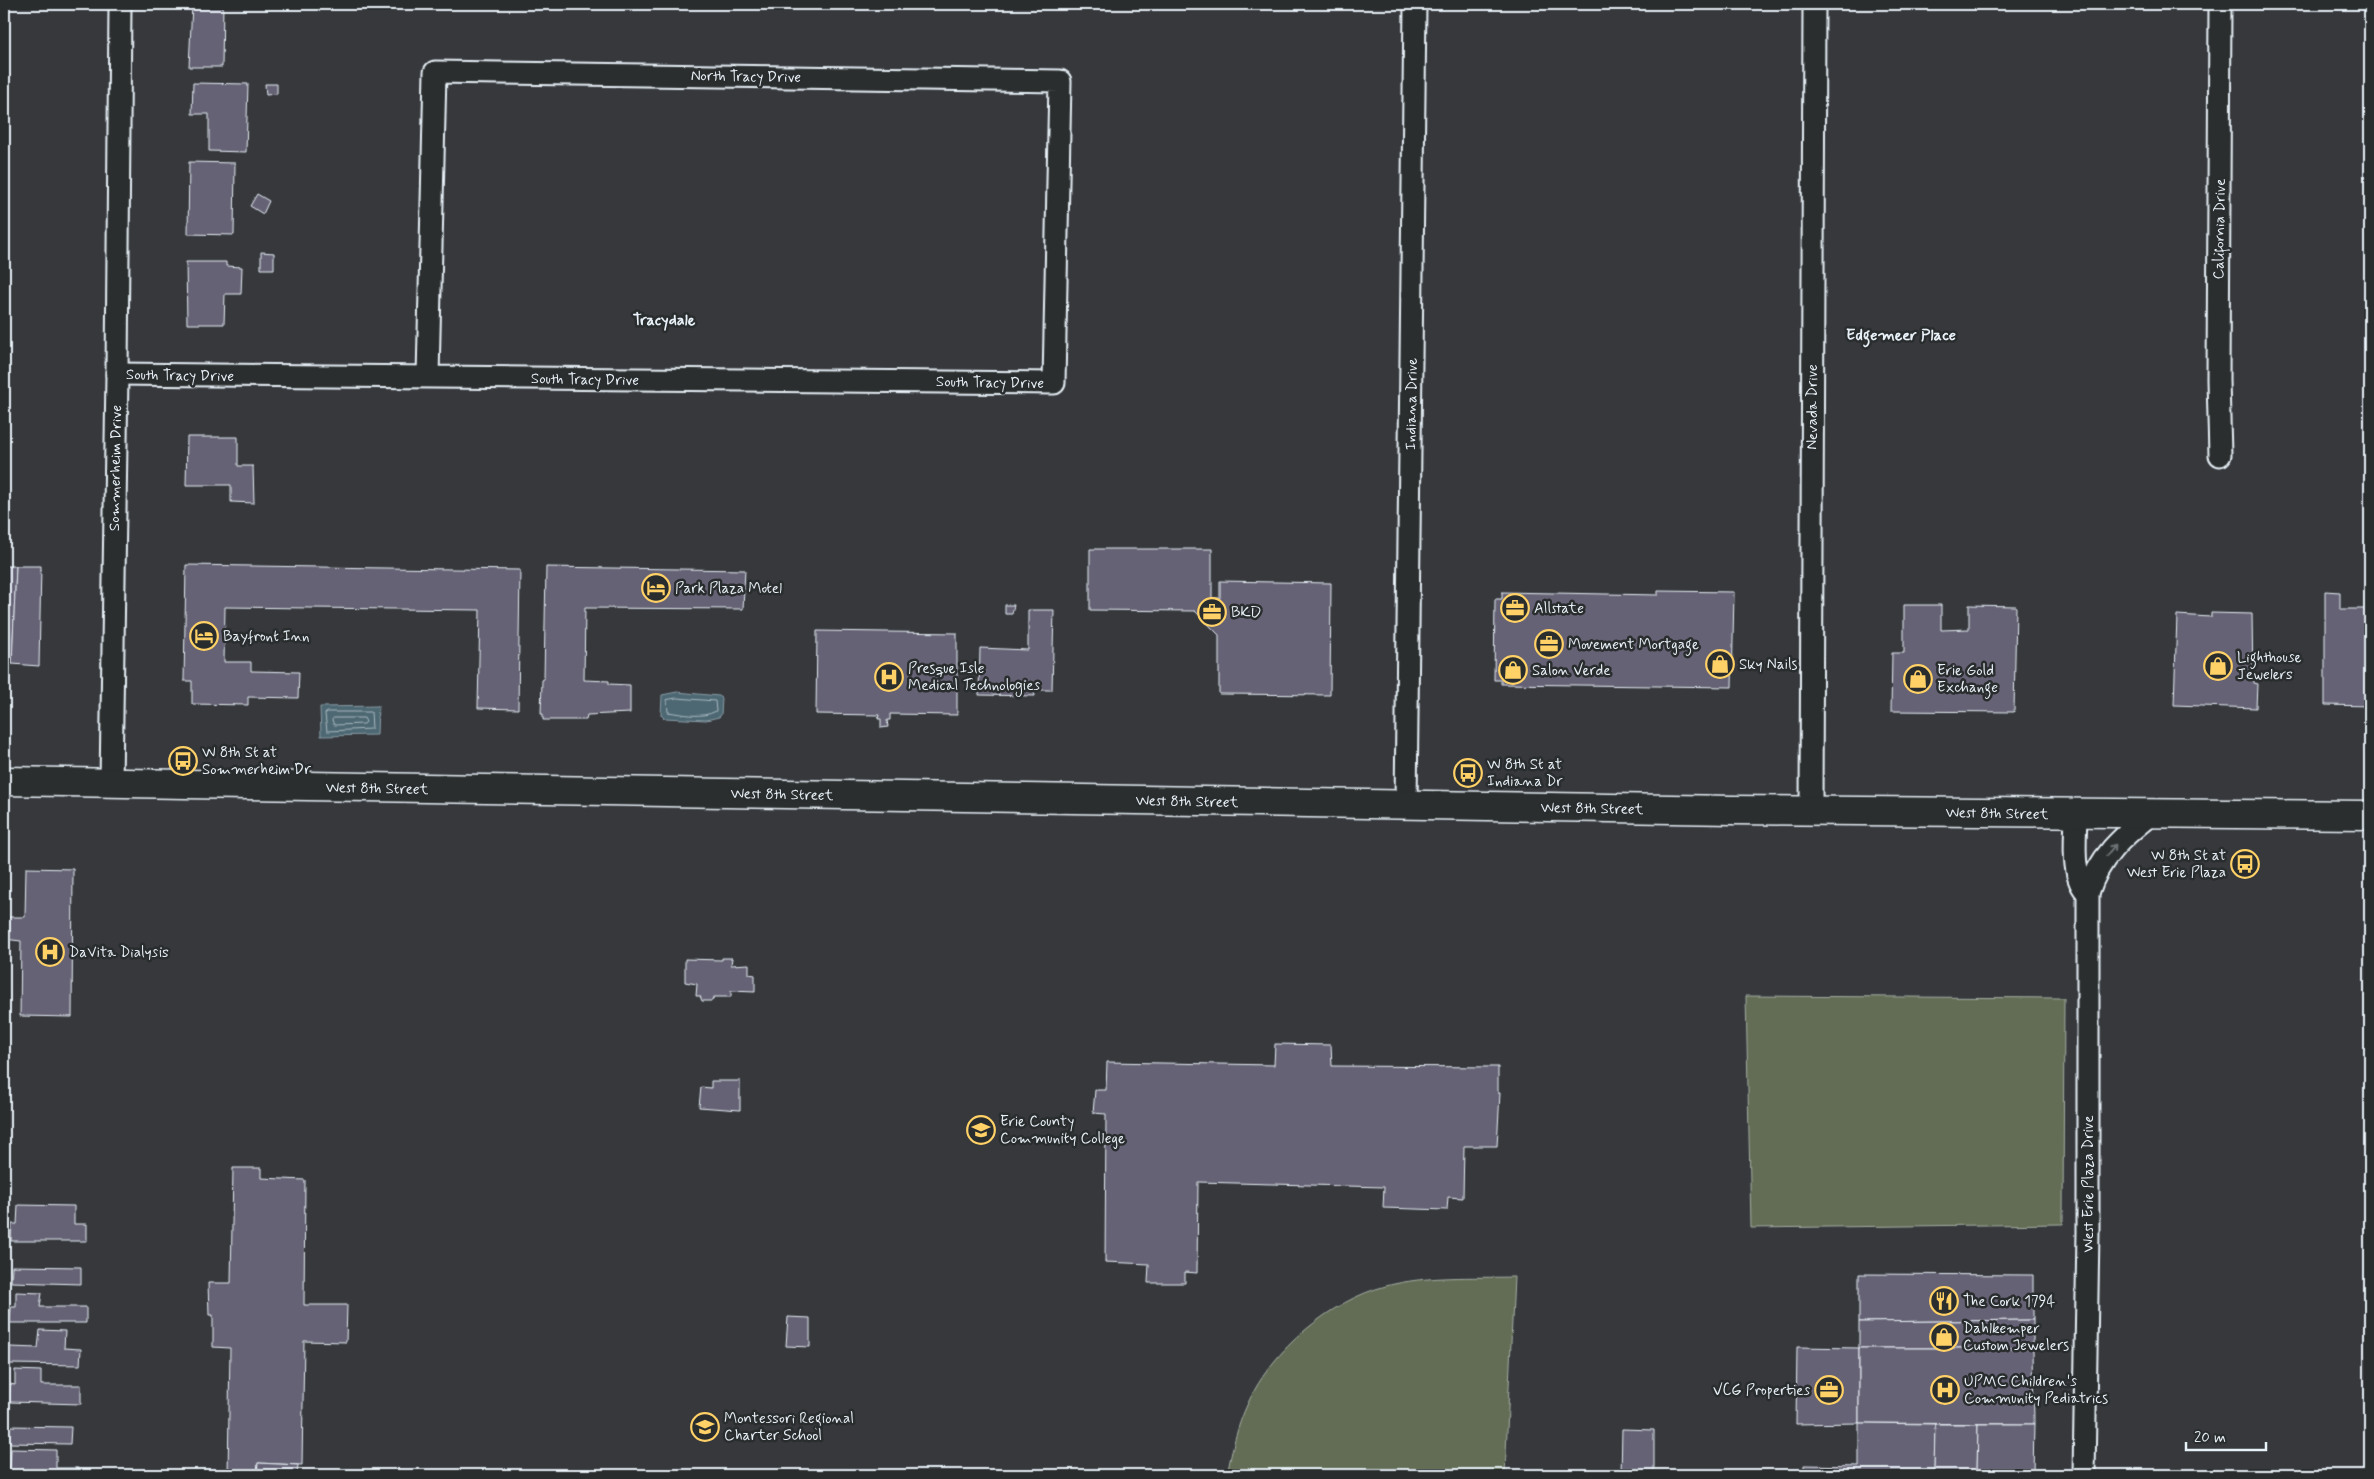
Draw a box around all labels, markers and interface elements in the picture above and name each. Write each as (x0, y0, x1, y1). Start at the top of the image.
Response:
street label: North Tracy Drive (691, 66, 802, 88)
street label: California Drive (2209, 178, 2233, 280)
district label: Tracydale (633, 310, 696, 331)
district label: Edgemeer Place (1846, 325, 1956, 348)
street label: Indiana Drive (1401, 358, 1423, 450)
street label: Nevada Drive (1803, 364, 1823, 450)
street label: South Tracy Drive (126, 365, 234, 387)
street label: South Tracy Drive (531, 369, 639, 391)
street label: South Tracy Drive (936, 372, 1044, 394)
street label: Sommerheim Drive (105, 405, 127, 531)
hotel icon: Park Plaza Motel (641, 573, 671, 603)
place label: Park Plaza Motel (675, 579, 782, 599)
office icon: Allstate (1500, 593, 1530, 623)
office icon: BKD (1197, 597, 1227, 627)
place label: Allstate (1534, 599, 1584, 619)
place label: BKD (1231, 603, 1262, 623)
hotel icon: Bayfront Inn (189, 621, 219, 651)
place label: Bayfront Inn (223, 627, 310, 647)
office icon: Movement Mortgage (1534, 629, 1564, 659)
place label: Movement Mortgage (1568, 635, 1699, 656)
place label: Lighthouse Jewelers (2237, 648, 2302, 685)
shop icon: Sky Nails (1705, 649, 1735, 679)
shop icon: Lighthouse Jewelers (2203, 651, 2233, 681)
shop icon: Salon Verde (1498, 655, 1528, 685)
place label: Sky Nails (1739, 655, 1798, 675)
place label: Presque Isle Medical Technologies (908, 659, 1041, 697)
place label: Salon Verde (1532, 661, 1611, 681)
place label: Erie Gold Exchange (1937, 661, 1998, 699)
hospital icon: Presque Isle Medical Technologies (874, 662, 904, 692)
shop icon: Erie Gold Exchange (1903, 664, 1933, 694)
place label: W 8th St at Sommerheim Dr (202, 743, 311, 780)
bus stop icon: W 8th St at Sommerheim Dr (168, 746, 198, 776)
place label: W 8th St at Indiana Dr (1487, 755, 1563, 792)
bus stop icon: W 8th St at Indiana Dr (1453, 758, 1483, 788)
street label: West 8th Street (325, 778, 429, 800)
street label: West 8th Street (730, 784, 834, 806)
street label: West 8th Street (1135, 791, 1239, 813)
street label: West 8th Street (1540, 798, 1644, 820)
street label: West 8th Street (1945, 803, 2049, 825)
one-way arrow (2105, 844, 2116, 857)
place label: W 8th St at West Erie Plaza (2127, 846, 2226, 883)
bus stop icon: W 8th St at West Erie Plaza (2230, 849, 2260, 879)
hospital icon: DaVita Dialysis (35, 937, 65, 967)
place label: DaVita Dialysis (69, 943, 169, 963)
place label: Erie County Community College (1000, 1112, 1125, 1149)
school or university icon: Erie County Community College (966, 1115, 996, 1145)
street label: West Erie Plaza Drive (2079, 1115, 2099, 1253)
restaurant icon: The Cork 1794 (1929, 1286, 1959, 1316)
place label: The Cork 1794 (1963, 1292, 2056, 1312)
place label: Dahlkemper Custom Jewelers (1963, 1319, 2069, 1356)
shop icon: Dahlkemper Custom Jewelers (1929, 1322, 1959, 1352)
place label: UPMC Children's Community Pediatrics (1964, 1372, 2108, 1409)
office icon: VCG Properties (1814, 1375, 1844, 1405)
hospital icon: UPMC Children's Community Pediatrics (1930, 1375, 1960, 1405)
place label: VCG Properties (1713, 1381, 1810, 1401)
place label: Montessori Regional Charter School (724, 1409, 854, 1446)
school or university icon: Montessori Regional Charter School (690, 1412, 720, 1442)
scale bar (2186, 1419, 2266, 1451)
text: 20 m (2194, 1428, 2226, 1448)

